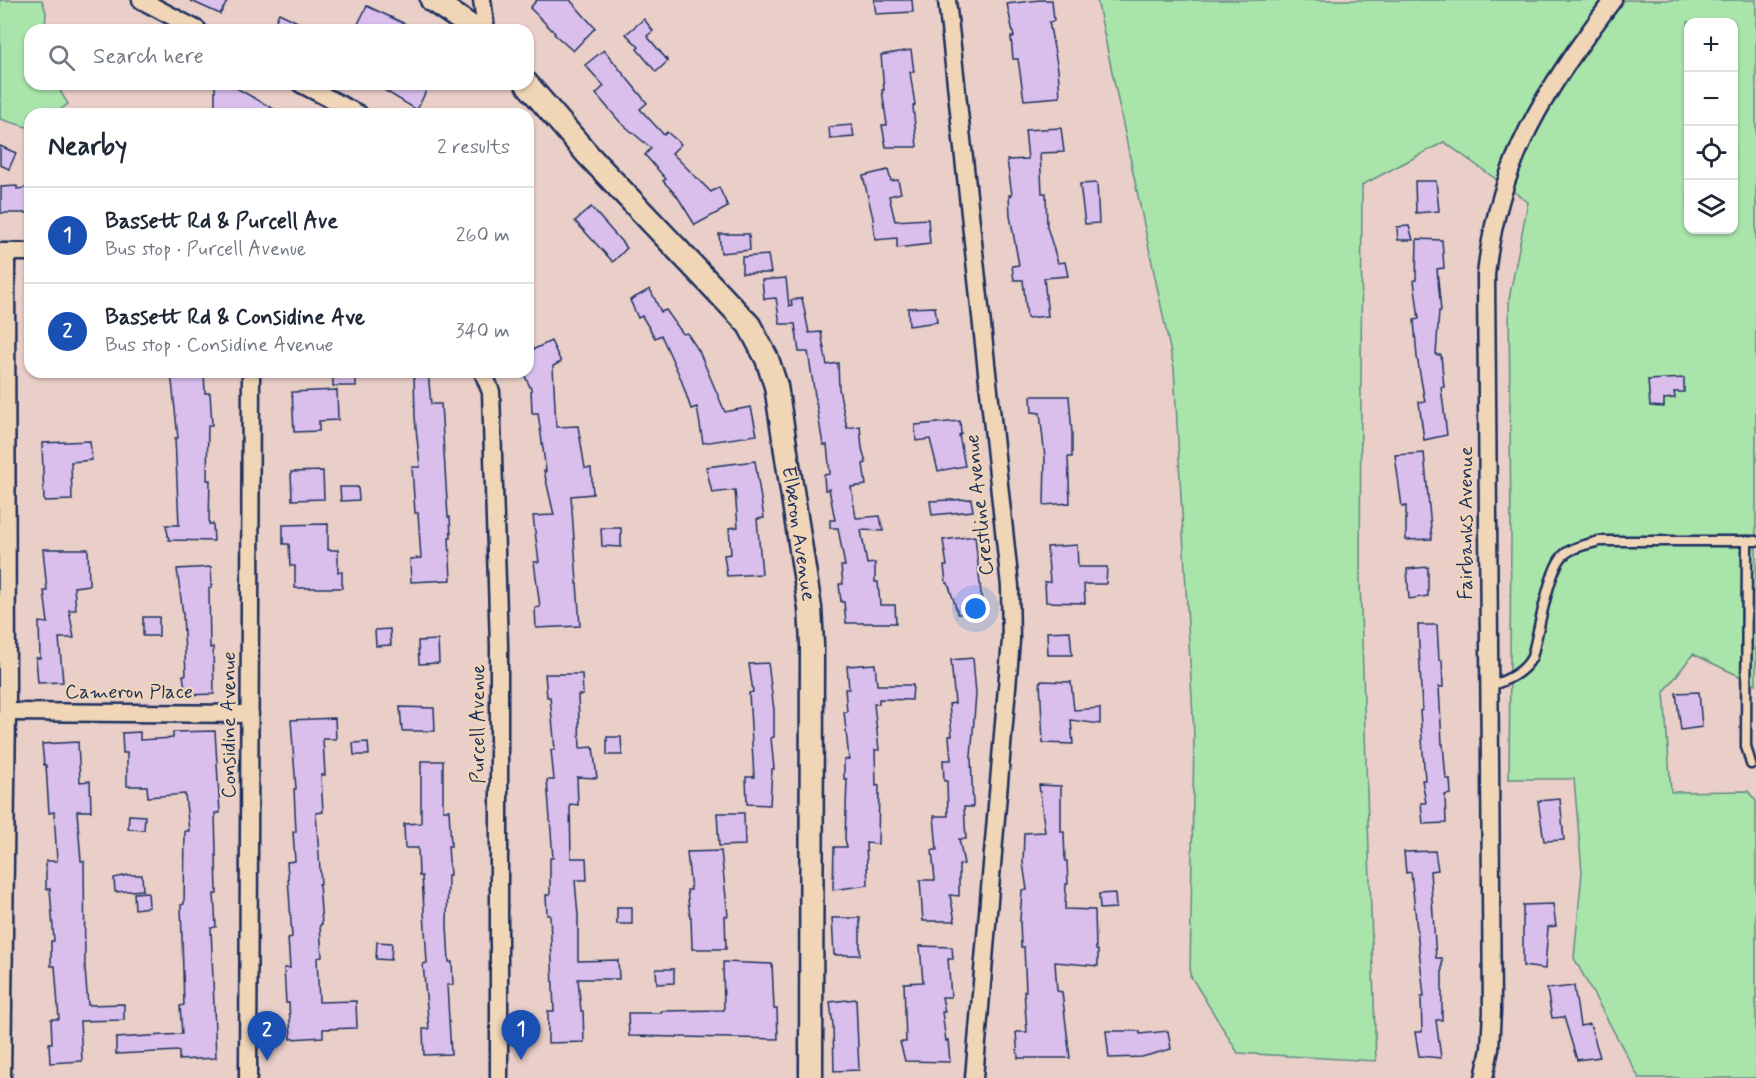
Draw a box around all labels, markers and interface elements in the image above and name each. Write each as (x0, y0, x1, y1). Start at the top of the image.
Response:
map controls (1684, 18, 1738, 234)
button: + (1684, 18, 1738, 72)
search box (24, 24, 534, 90)
icon: search (45, 41, 78, 74)
text: Search here (93, 43, 204, 71)
button: − (1684, 72, 1738, 126)
button: locate (1684, 126, 1738, 180)
text: Nearby (48, 130, 127, 164)
text: 2 results (437, 134, 510, 161)
button: layers (1684, 180, 1738, 234)
text: Bassett Rd & Purcell Ave (105, 208, 338, 236)
text: 1 (63, 222, 72, 249)
text: 260 m (456, 222, 510, 249)
text: Bus stop · Purcell Avenue (105, 236, 306, 263)
text: Bassett Rd & Considine Ave (105, 304, 365, 332)
text: 2 (63, 318, 72, 345)
text: 340 m (455, 318, 510, 345)
text: Bus stop · Considine Avenue (105, 332, 334, 359)
street label: Crestline Avenue (959, 433, 1001, 577)
street label: Fairbanks Avenue (1453, 446, 1480, 600)
street label: Elberon Avenue (775, 464, 822, 603)
your location (961, 594, 990, 623)
street label: Considine Avenue (216, 651, 243, 799)
street label: Purcell Avenue (465, 664, 492, 784)
street label: Cameron Place (65, 679, 193, 706)
pin: 1 (502, 1010, 540, 1060)
pin: 2 (248, 1012, 286, 1061)

